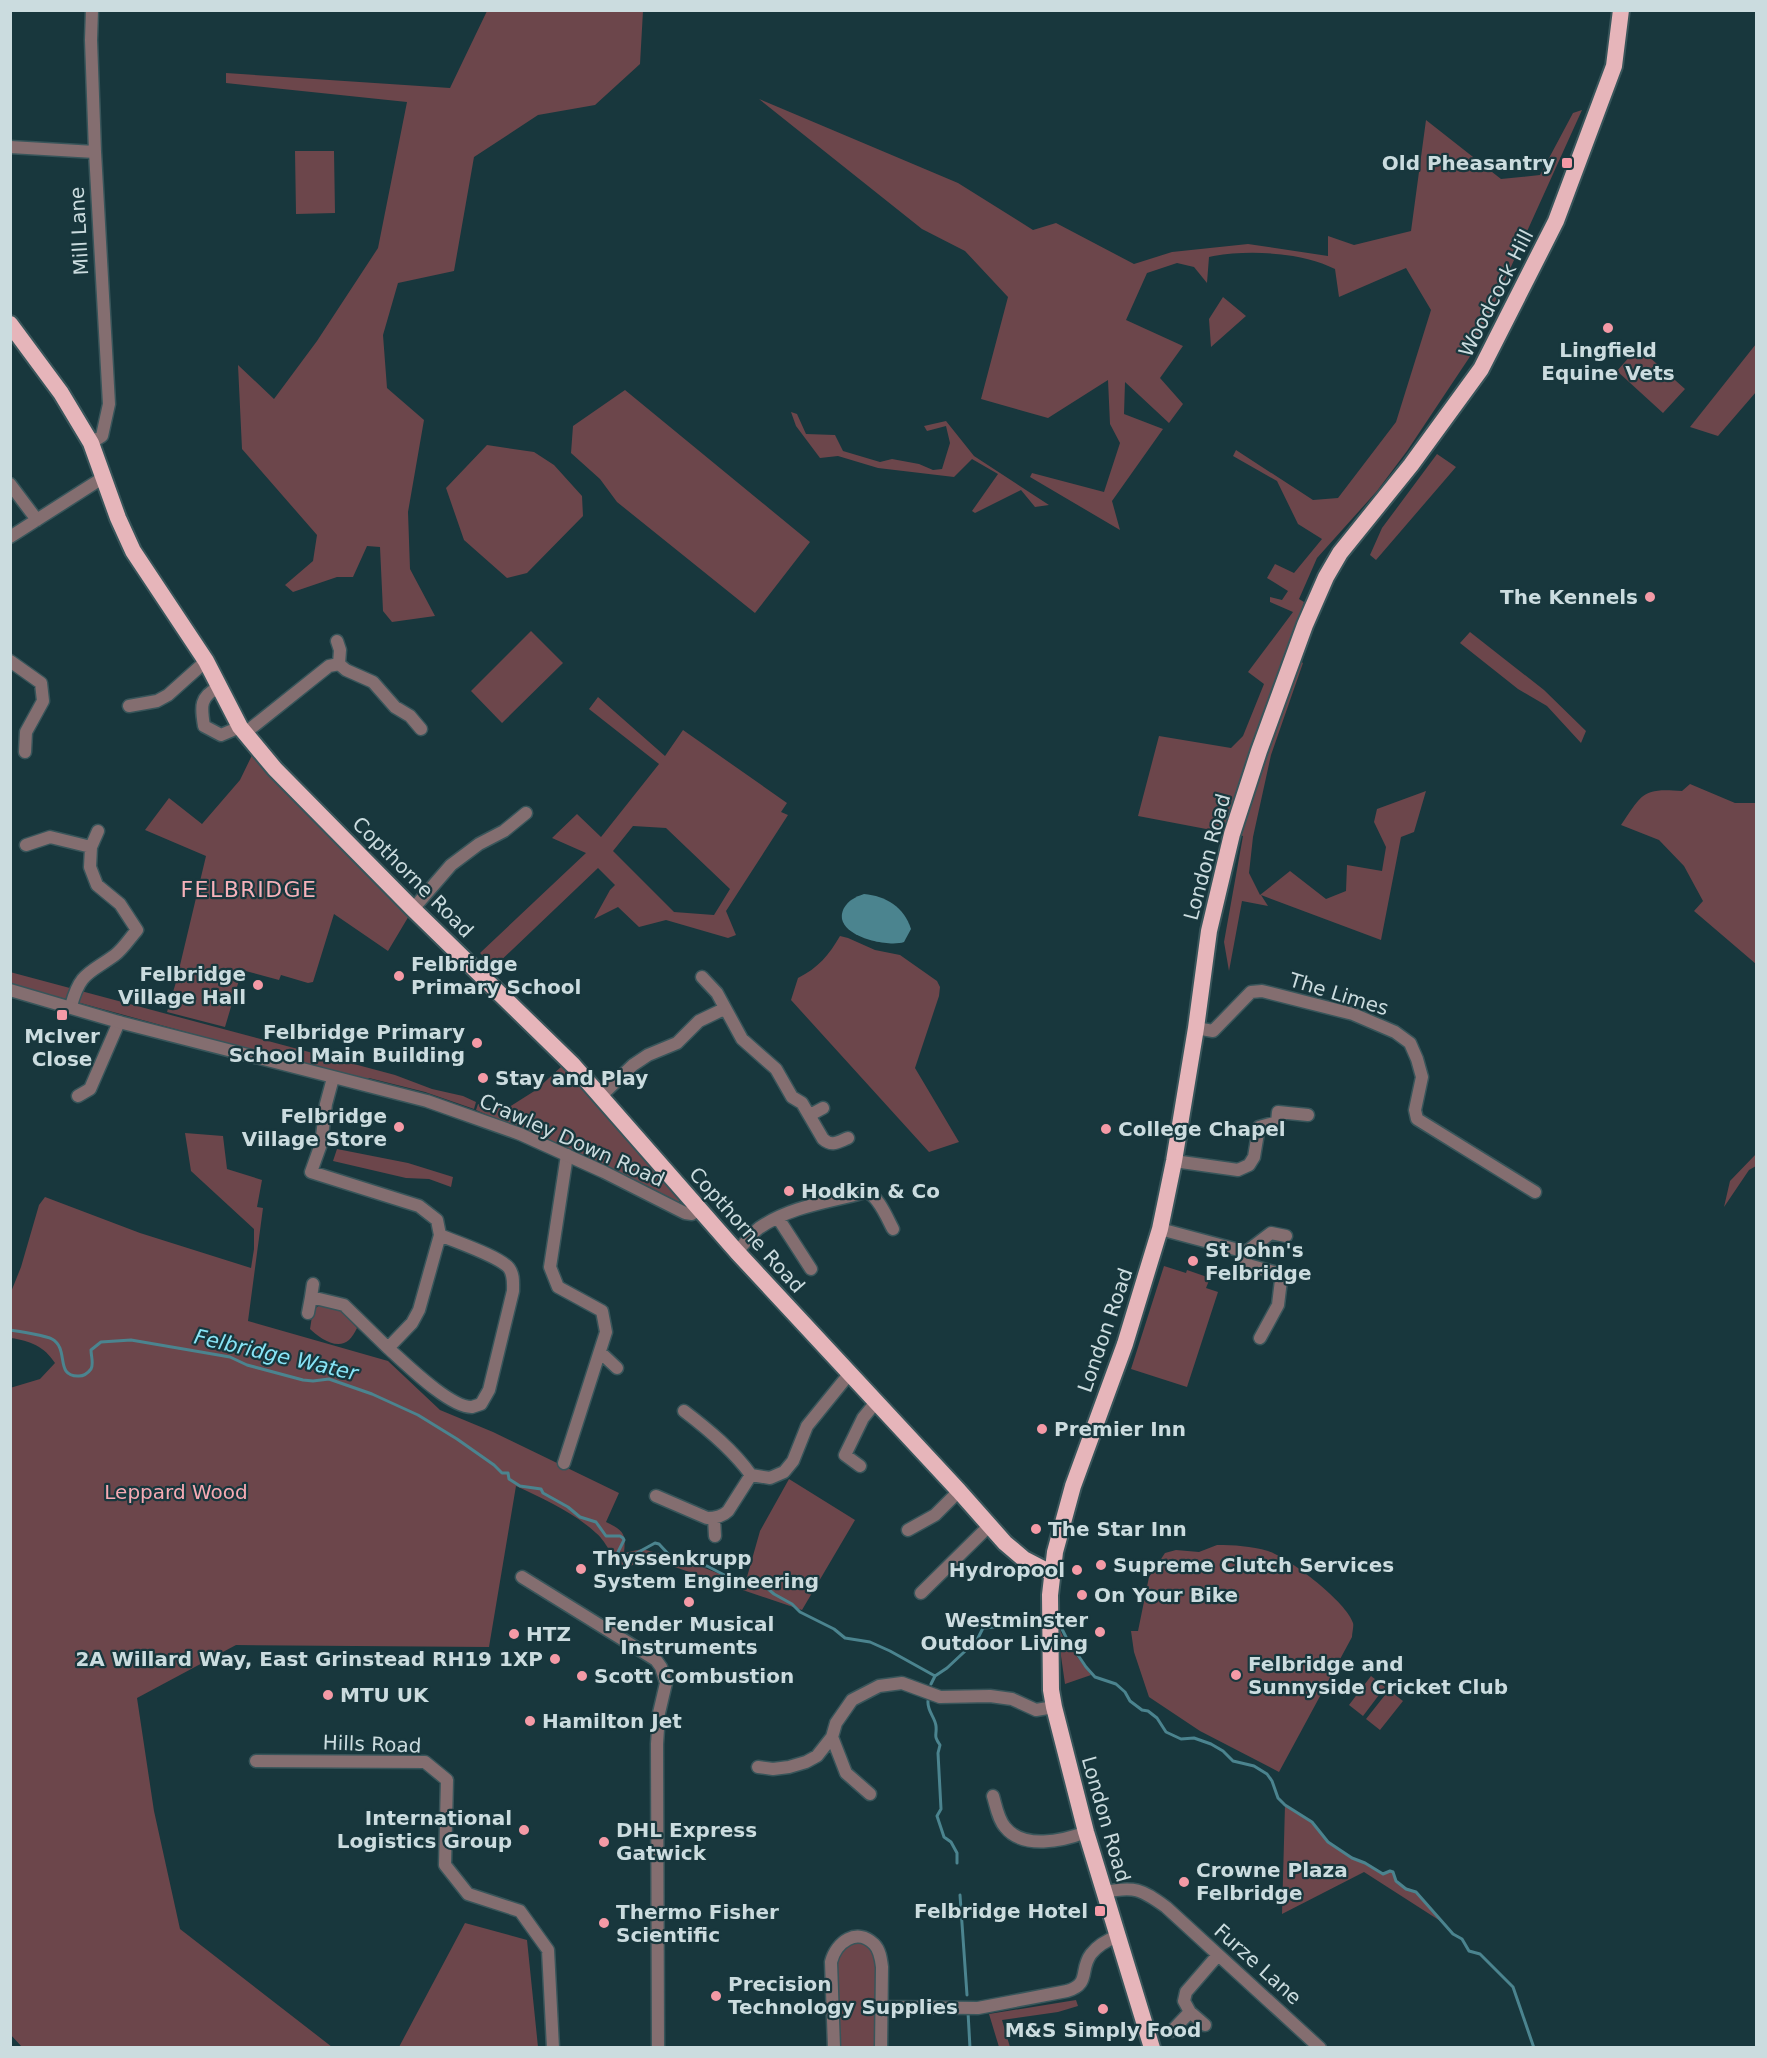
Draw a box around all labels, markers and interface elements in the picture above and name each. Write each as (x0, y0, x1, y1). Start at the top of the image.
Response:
place label: Old Pheasantry (1382, 151, 1555, 175)
marker: Old Pheasantry (1560, 156, 1574, 170)
street label: Mill Lane (65, 186, 93, 276)
street label: Woodcock Hill (1454, 225, 1538, 361)
marker: Lingfield Equine Vets (1601, 321, 1615, 335)
place label: Lingfield Equine Vets (1541, 338, 1675, 385)
place label: The Kennels (1500, 585, 1638, 609)
marker: The Kennels (1643, 590, 1657, 604)
street label: London Road (1179, 791, 1235, 923)
street label: Copthorne Road (348, 812, 478, 942)
district label: FELBRIDGE (180, 877, 318, 902)
place label: Felbridge Primary School (411, 952, 581, 999)
place label: Felbridge Village Hall (118, 962, 246, 1009)
street label: The Limes (1286, 967, 1392, 1020)
marker: Felbridge Primary School (392, 969, 406, 983)
marker: Felbridge Village Hall (251, 978, 265, 992)
marker: McIver Close (55, 1008, 69, 1022)
place label: Felbridge Primary School Main Building (229, 1020, 465, 1067)
place label: McIver Close (24, 1024, 100, 1071)
marker: Felbridge Primary School Main Building (470, 1036, 484, 1050)
place label: Stay and Play (495, 1066, 648, 1090)
marker: Stay and Play (476, 1071, 490, 1085)
street label: Crawley Down Road (476, 1088, 668, 1192)
place label: Felbridge Village Store (242, 1104, 387, 1151)
place label: College Chapel (1118, 1117, 1286, 1141)
marker: Felbridge Village Store (392, 1120, 406, 1134)
marker: College Chapel (1099, 1122, 1113, 1136)
street label: Copthorne Road (684, 1162, 810, 1298)
place label: Hodkin & Co (801, 1179, 940, 1203)
marker: Hodkin & Co (782, 1184, 796, 1198)
place label: St John's Felbridge (1205, 1238, 1312, 1285)
marker: St John's Felbridge (1186, 1254, 1200, 1268)
street label: London Road (1073, 1265, 1137, 1395)
water label: Felbridge Water (192, 1325, 361, 1386)
place label: Premier Inn (1054, 1417, 1186, 1441)
marker: Premier Inn (1035, 1422, 1049, 1436)
park label: Leppard Wood (104, 1480, 248, 1504)
place label: The Star Inn (1048, 1517, 1187, 1541)
marker: The Star Inn (1029, 1522, 1043, 1536)
place label: Thyssenkrupp System Engineering (593, 1546, 819, 1593)
place label: Supreme Clutch Services (1113, 1553, 1394, 1577)
place label: Hydropool (949, 1558, 1065, 1582)
marker: Supreme Clutch Services (1094, 1558, 1108, 1572)
marker: Thyssenkrupp System Engineering (574, 1562, 588, 1576)
marker: Hydropool (1070, 1563, 1084, 1577)
place label: On Your Bike (1094, 1583, 1238, 1607)
marker: On Your Bike (1075, 1588, 1089, 1602)
marker: Fender Musical Instruments (682, 1595, 696, 1609)
place label: Westminster Outdoor Living (921, 1608, 1088, 1655)
place label: Fender Musical Instruments (604, 1612, 774, 1659)
place label: HTZ (526, 1622, 571, 1646)
marker: Westminster Outdoor Living (1093, 1625, 1107, 1639)
marker: HTZ (507, 1627, 521, 1641)
place label: 2A Willard Way, East Grinstead RH19 1XP (75, 1647, 543, 1671)
marker: 2A Willard Way, East Grinstead RH19 1XP (548, 1652, 562, 1666)
place label: Felbridge and Sunnyside Cricket Club (1248, 1652, 1508, 1699)
place label: Scott Combustion (594, 1664, 794, 1688)
marker: Felbridge and Sunnyside Cricket Club (1229, 1668, 1243, 1682)
marker: Scott Combustion (575, 1669, 589, 1683)
place label: MTU UK (340, 1683, 430, 1707)
marker: MTU UK (321, 1688, 335, 1702)
place label: Hamilton Jet (542, 1709, 682, 1733)
marker: Hamilton Jet (523, 1714, 537, 1728)
street label: Hills Road (322, 1730, 422, 1758)
street label: London Road (1077, 1753, 1135, 1885)
place label: International Logistics Group (337, 1806, 512, 1853)
place label: DHL Express Gatwick (616, 1818, 757, 1865)
marker: International Logistics Group (517, 1823, 531, 1837)
marker: DHL Express Gatwick (597, 1835, 611, 1849)
place label: Crowne Plaza Felbridge (1196, 1858, 1348, 1905)
marker: Crowne Plaza Felbridge (1177, 1875, 1191, 1889)
place label: Felbridge Hotel (914, 1899, 1088, 1923)
place label: Thermo Fisher Scientific (616, 1900, 779, 1947)
marker: Felbridge Hotel (1093, 1904, 1107, 1918)
marker: Thermo Fisher Scientific (597, 1916, 611, 1930)
street label: Furze Lane (1210, 1919, 1306, 2009)
place label: Precision Technology Supplies (728, 1972, 958, 2019)
marker: Precision Technology Supplies (709, 1989, 723, 2003)
marker: M&S Simply Food (1096, 2002, 1110, 2016)
place label: M&S Simply Food (1005, 2018, 1201, 2042)

